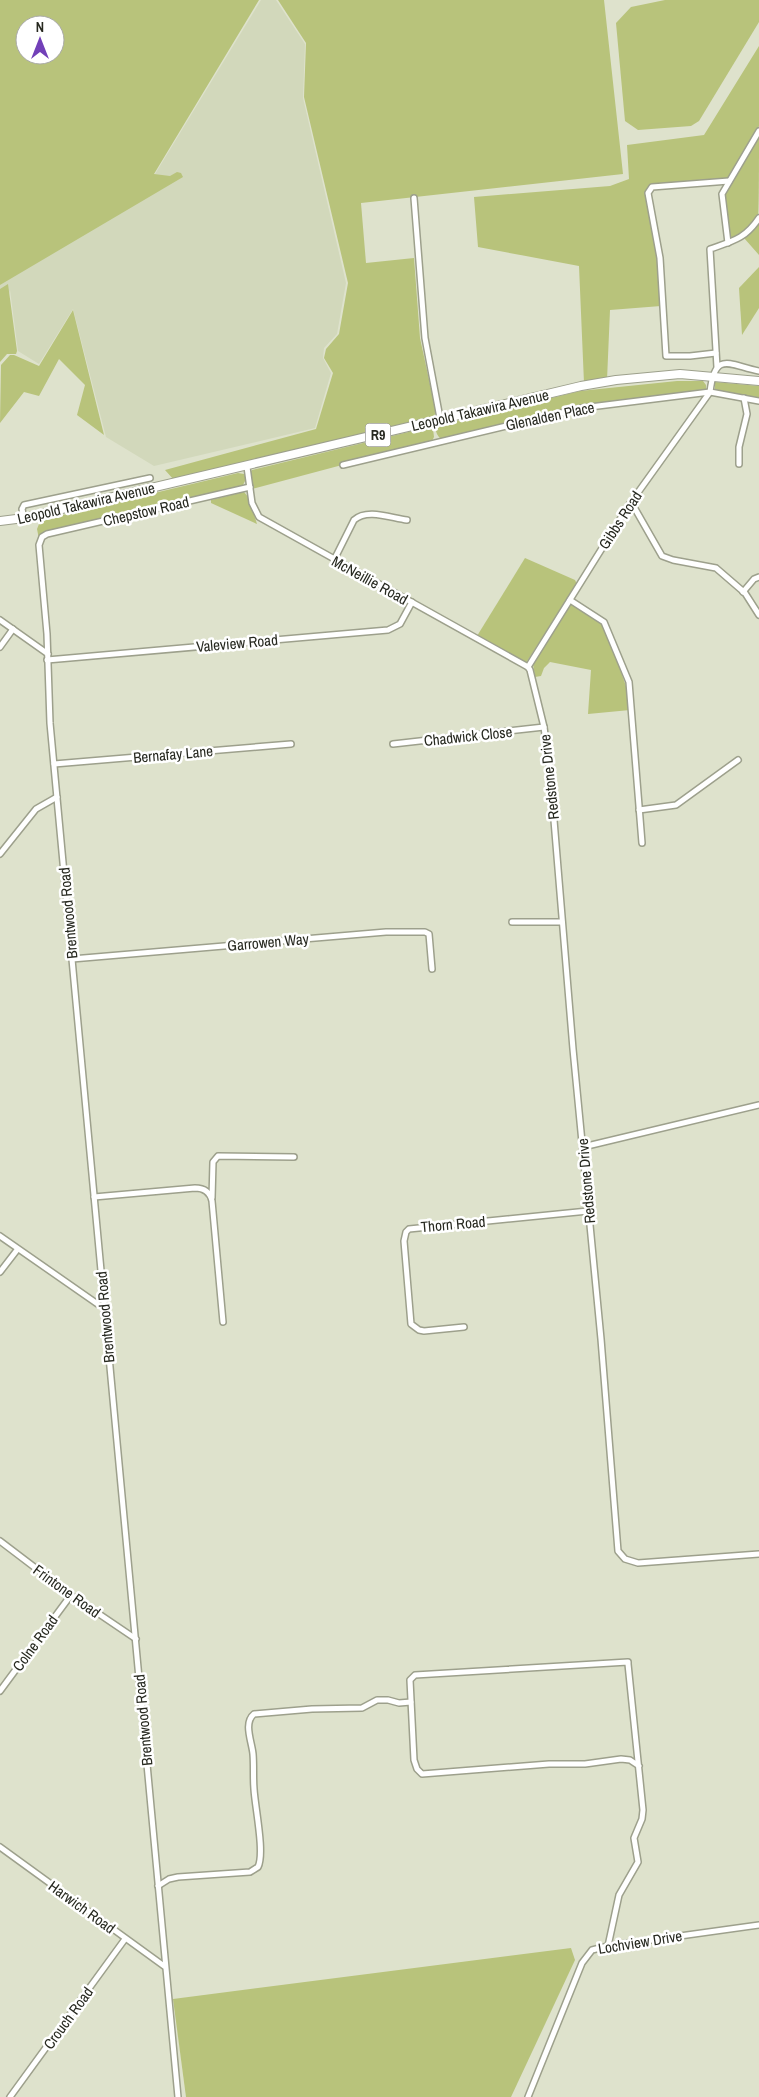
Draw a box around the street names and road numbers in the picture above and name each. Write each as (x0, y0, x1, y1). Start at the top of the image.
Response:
street label: Leopold Takawira Avenue (409, 384, 551, 436)
street label: Glenalden Place (504, 396, 596, 436)
road number: R9 (366, 424, 390, 446)
street label: Leopold Takawira Avenue (15, 477, 157, 529)
street label: Gibbs Road (593, 487, 647, 553)
street label: Chepstow Road (101, 491, 191, 531)
street label: McNeillie Road (328, 550, 412, 610)
street label: Valeview Road (195, 629, 279, 657)
street label: Chadwick Close (423, 721, 513, 751)
street label: Redstone Drive (534, 733, 564, 821)
street label: Bernafay Lane (132, 740, 214, 768)
street label: Brentwood Road (54, 866, 82, 960)
street label: Garrowen Way (226, 928, 310, 956)
street label: Redstone Drive (572, 1137, 600, 1224)
street label: Thorn Road (420, 1211, 486, 1237)
street label: Brentwood Road (91, 1270, 119, 1364)
street label: Frintone Road (29, 1559, 105, 1623)
street label: Colne Road (7, 1611, 63, 1675)
street label: Brentwood Road (129, 1673, 157, 1767)
street label: Harwich Road (44, 1876, 120, 1938)
street label: Lochview Drive (596, 1925, 684, 1959)
street label: Crouch Road (38, 1983, 98, 2053)

